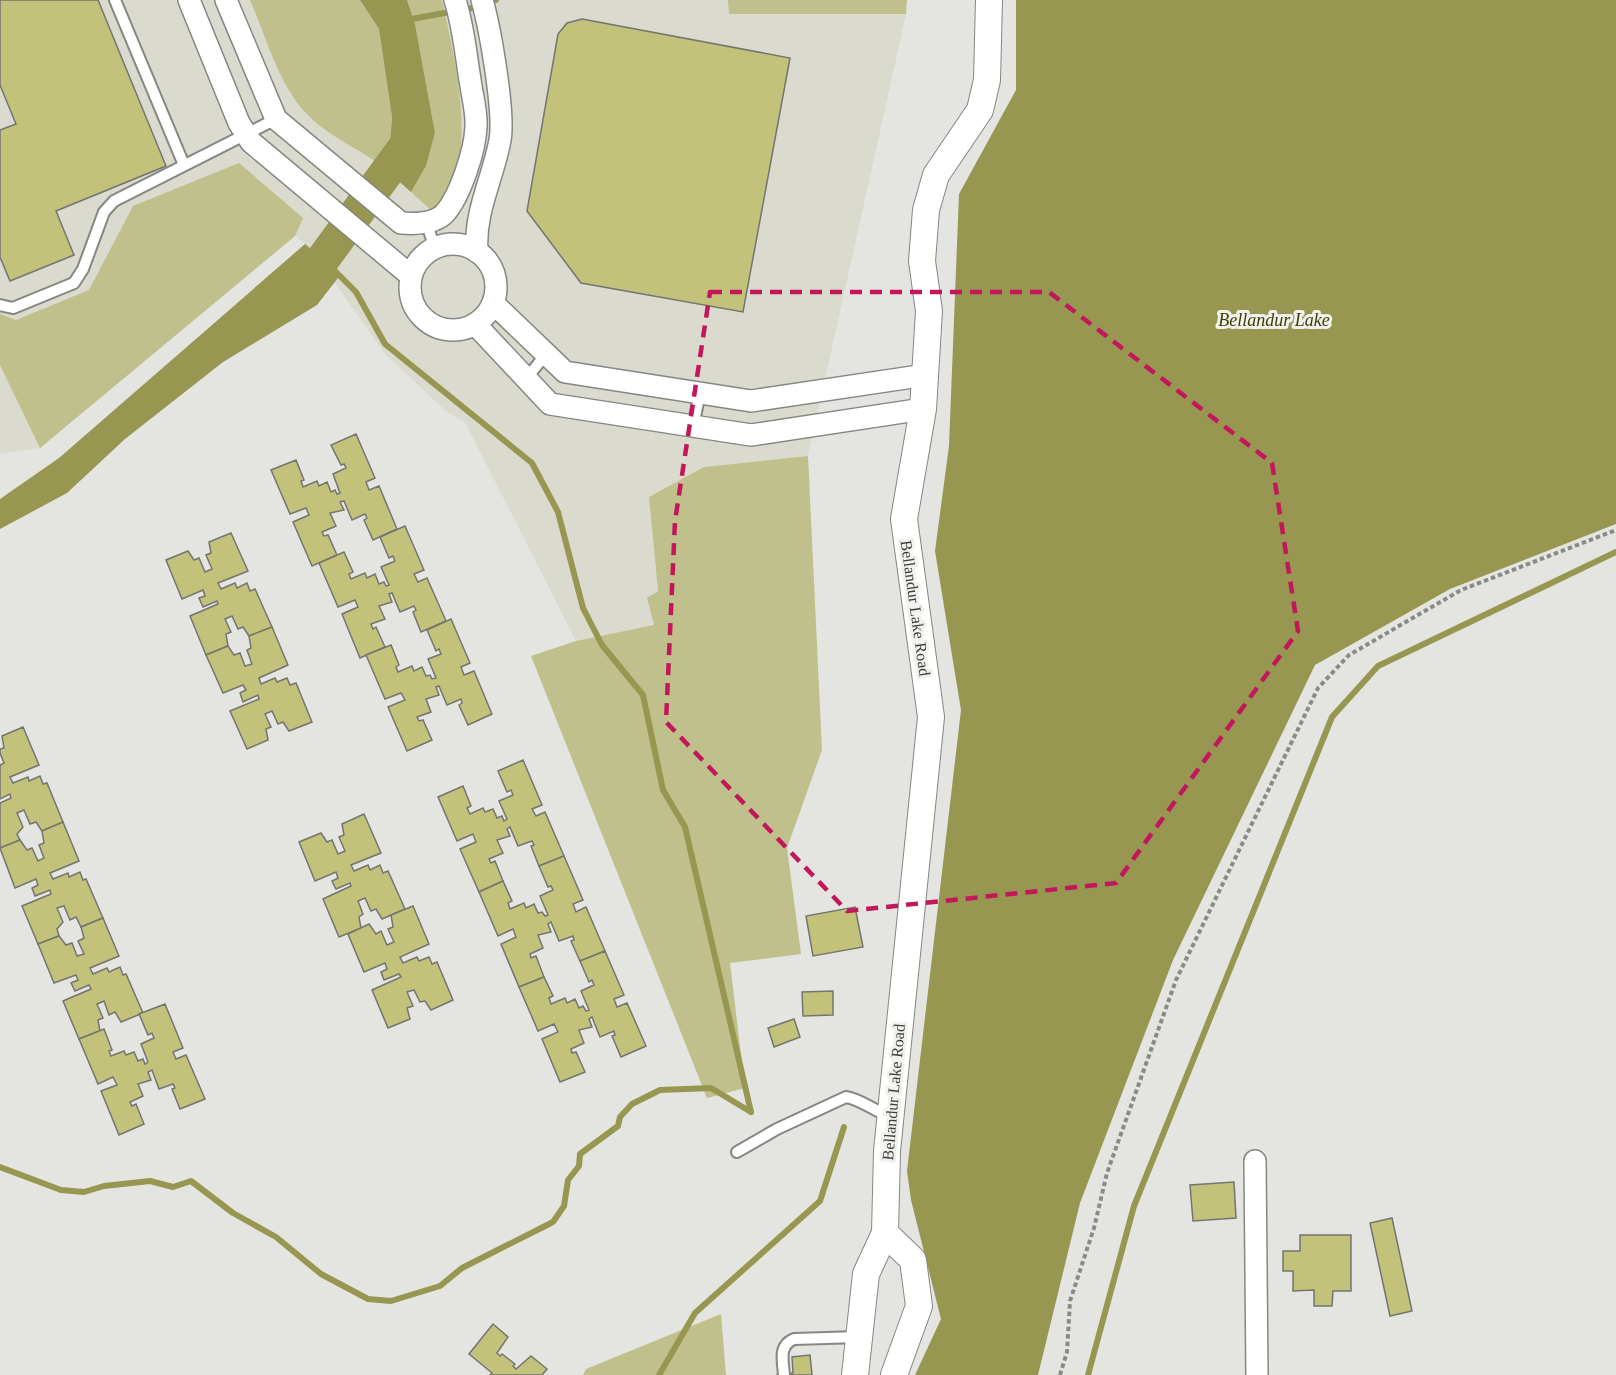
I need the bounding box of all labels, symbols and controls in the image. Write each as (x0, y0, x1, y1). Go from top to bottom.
water label: Bellandur Lake (1218, 310, 1330, 330)
street label: Bellandur Lake Road (898, 539, 933, 677)
street label: Bellandur Lake Road (879, 1023, 908, 1161)

